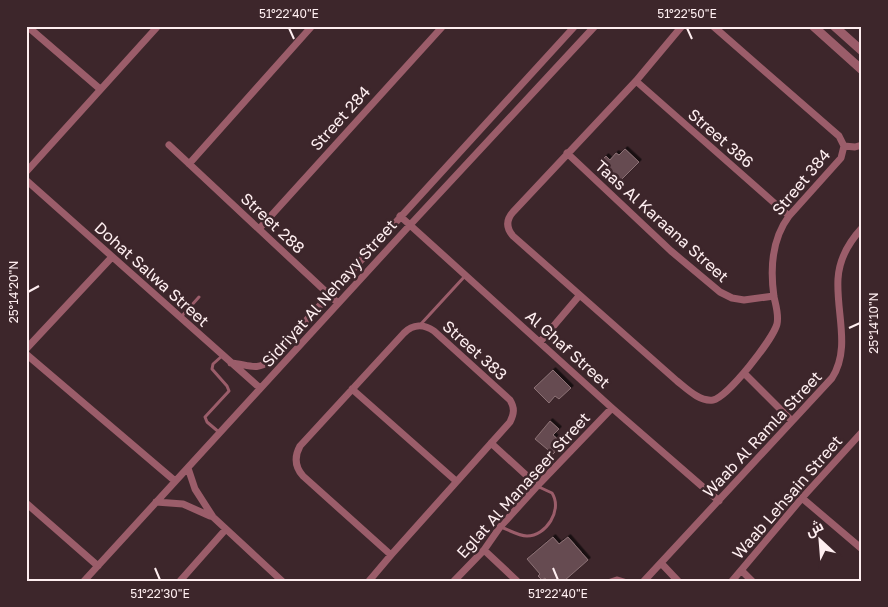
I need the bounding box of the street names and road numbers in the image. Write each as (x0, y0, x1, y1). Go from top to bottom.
street label: Street 284 (306, 82, 374, 154)
street label: Street 386 (684, 104, 758, 172)
street label: Street 384 (768, 145, 834, 219)
street label: Taas Al Karaana Street (591, 156, 733, 286)
street label: Street 288 (237, 188, 309, 258)
street label: Sidriyat Al Nehayy Street (257, 215, 401, 371)
street label: Dohat Salwa Street (91, 217, 213, 331)
street label: Al Ghaf Street (522, 306, 614, 392)
street label: Street 383 (439, 316, 511, 384)
street label: Waab Al Ramla Street (698, 367, 826, 501)
street label: Eglat Al Manaseer Street (452, 408, 594, 562)
street label: Waab Lehsain Street (728, 431, 846, 563)

